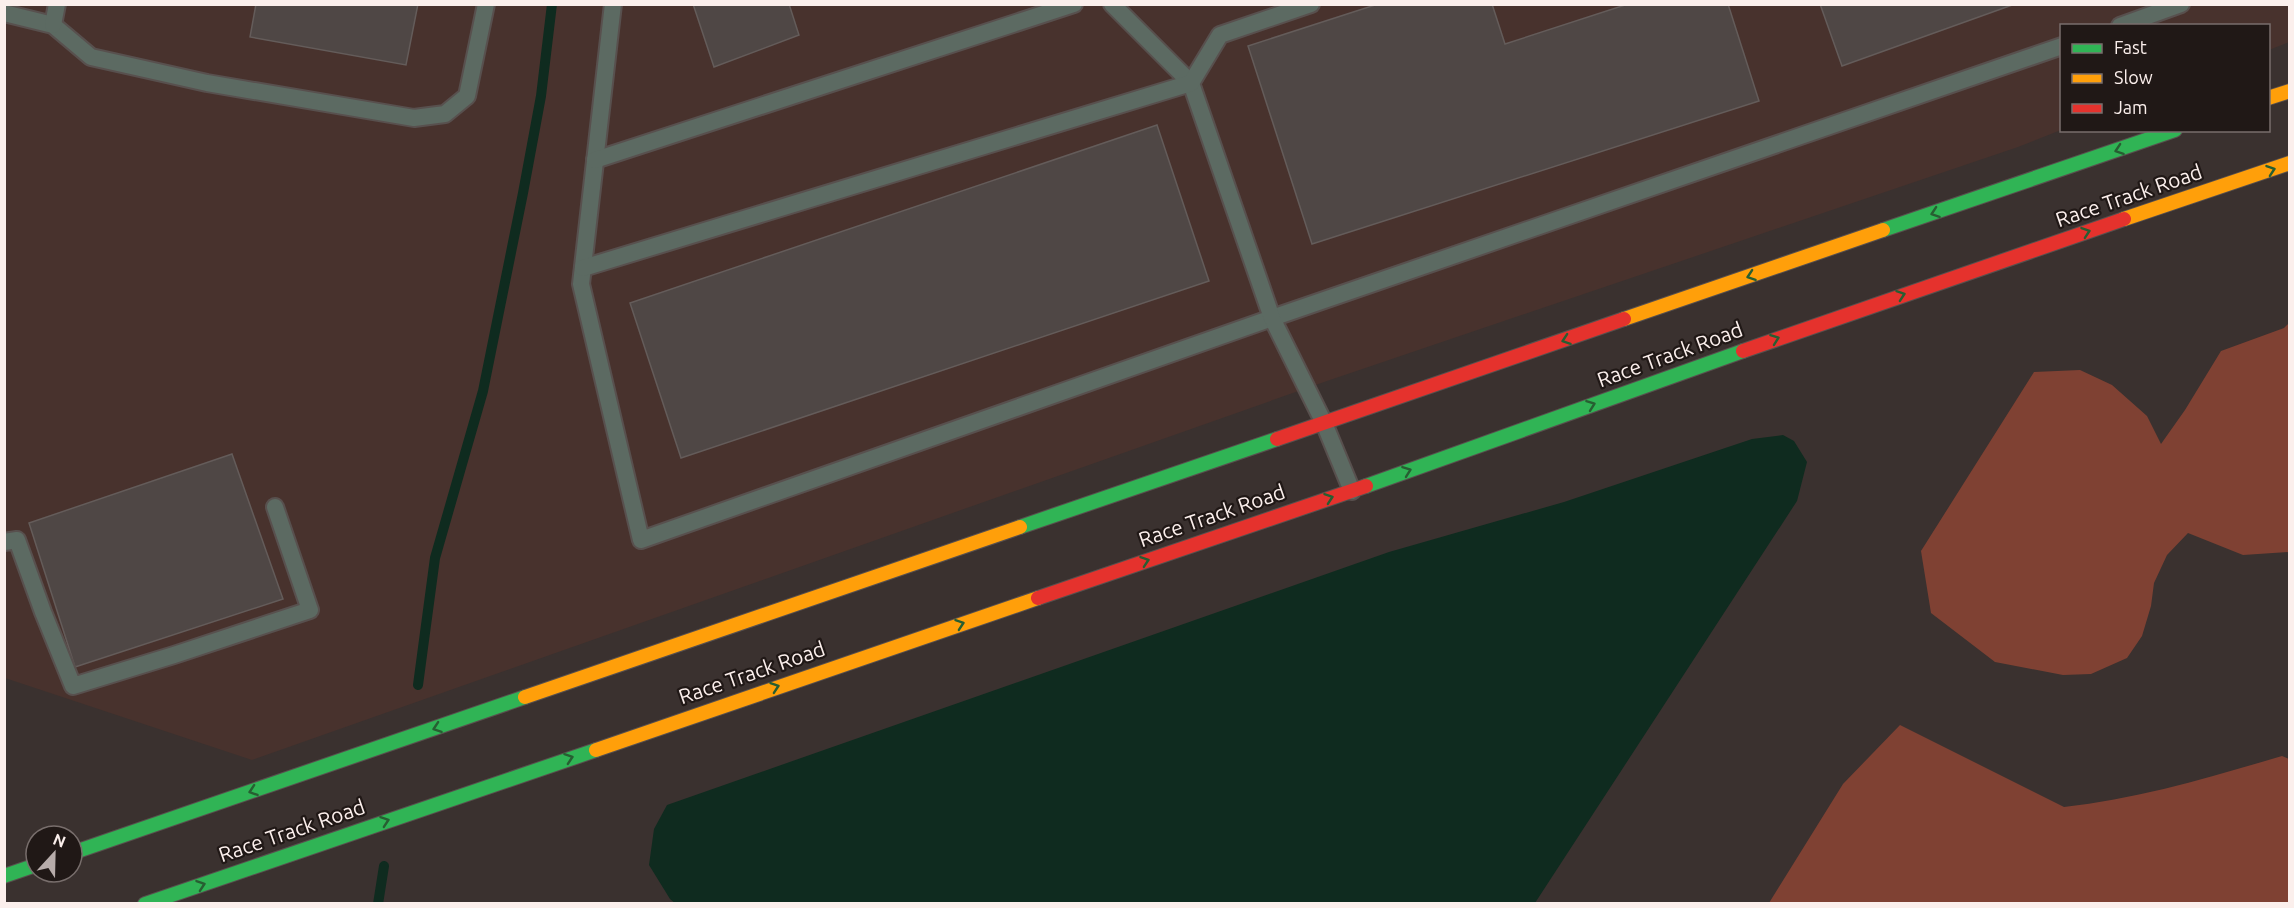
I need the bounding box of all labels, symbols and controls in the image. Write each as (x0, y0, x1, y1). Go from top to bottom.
legend (2060, 24, 2270, 132)
text: Fast (2114, 37, 2147, 57)
text: Slow (2114, 67, 2153, 87)
text: Jam (2114, 97, 2148, 117)
one-way arrow (2115, 142, 2125, 155)
street label: Race Track Road (2052, 159, 2205, 231)
one-way arrow (2265, 164, 2276, 177)
one-way arrow (1930, 206, 1941, 218)
one-way arrow (2080, 227, 2091, 240)
one-way arrow (1746, 269, 1757, 282)
one-way arrow (1895, 290, 1906, 302)
street label: Race Track Road (1594, 317, 1746, 392)
one-way arrow (1561, 332, 1572, 345)
one-way arrow (1769, 334, 1780, 347)
one-way arrow (1585, 400, 1596, 413)
one-way arrow (1402, 465, 1412, 478)
street label: Race Track Road (1135, 479, 1288, 551)
one-way arrow (1323, 493, 1334, 506)
one-way arrow (1139, 556, 1150, 569)
one-way arrow (954, 619, 965, 632)
street label: Race Track Road (675, 636, 828, 708)
one-way arrow (770, 682, 780, 695)
one-way arrow (432, 720, 443, 733)
one-way arrow (563, 752, 574, 765)
one-way arrow (248, 784, 259, 796)
street label: Race Track Road (215, 794, 368, 866)
one-way arrow (379, 816, 390, 829)
north arrow (24, 824, 84, 884)
text: N (51, 830, 69, 851)
one-way arrow (195, 879, 205, 892)

